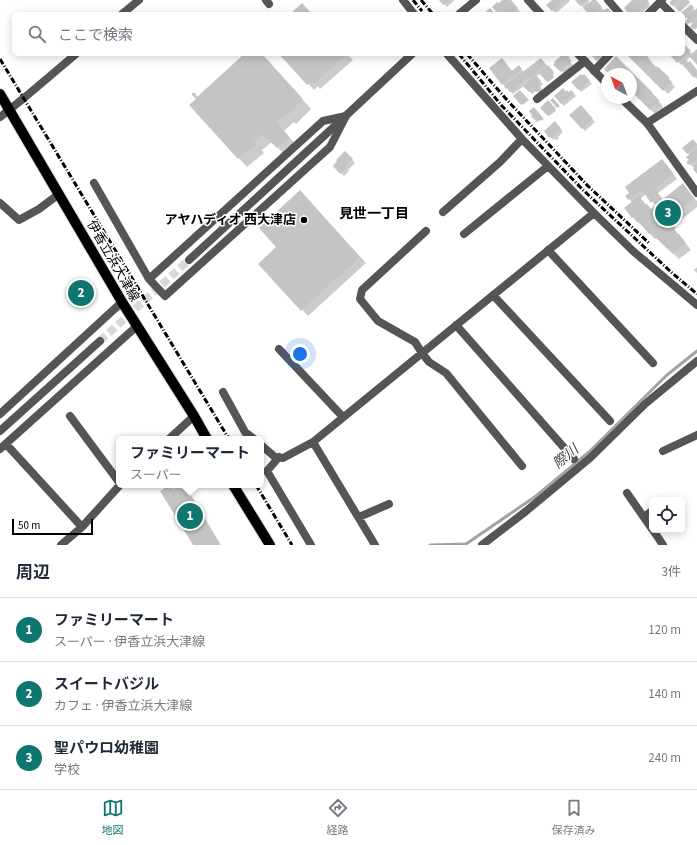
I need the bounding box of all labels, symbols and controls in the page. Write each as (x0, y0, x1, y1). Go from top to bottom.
search box (12, 12, 685, 56)
icon: search (26, 23, 48, 45)
text: ここで検索 (58, 25, 133, 46)
north arrow (601, 68, 637, 104)
pin: 3 (655, 198, 681, 228)
district label: 見世一丁目 (339, 204, 409, 224)
place label: アヤハディオ 西大津店 (165, 211, 296, 229)
marker: アヤハディオ 西大津店 (299, 215, 309, 225)
street label: 伊香立浜大津線 (82, 217, 144, 305)
pin: 2 (68, 278, 94, 308)
your location (290, 344, 310, 364)
popup (116, 436, 264, 488)
water label: 際川 (549, 439, 585, 474)
text: ファミリーマート (130, 443, 250, 464)
text: スーパー (130, 466, 182, 484)
map controls (649, 497, 685, 533)
button: locate (649, 497, 685, 533)
pin: 1 (177, 501, 203, 531)
scale bar (12, 517, 93, 536)
text: 50 m (18, 518, 40, 533)
text: 周辺 (16, 561, 50, 585)
text: 3件 (662, 563, 681, 581)
text: ファミリーマート (54, 610, 174, 631)
text: 1 (26, 621, 32, 639)
text: 120 m (648, 621, 681, 639)
text: スーパー · 伊香立浜大津線 (54, 633, 205, 651)
text: スイートバジル (54, 674, 159, 695)
text: 2 (26, 685, 32, 703)
text: 140 m (648, 685, 681, 703)
text: カフェ · 伊香立浜大津線 (54, 697, 192, 715)
text: 聖パウロ幼稚園 (54, 738, 159, 759)
text: 3 (26, 749, 32, 767)
text: 240 m (648, 749, 681, 767)
text: 学校 (54, 761, 80, 779)
tab: 地図 (102, 797, 124, 838)
tab: 経路 (327, 797, 349, 838)
tab: 保存済み (552, 797, 596, 838)

